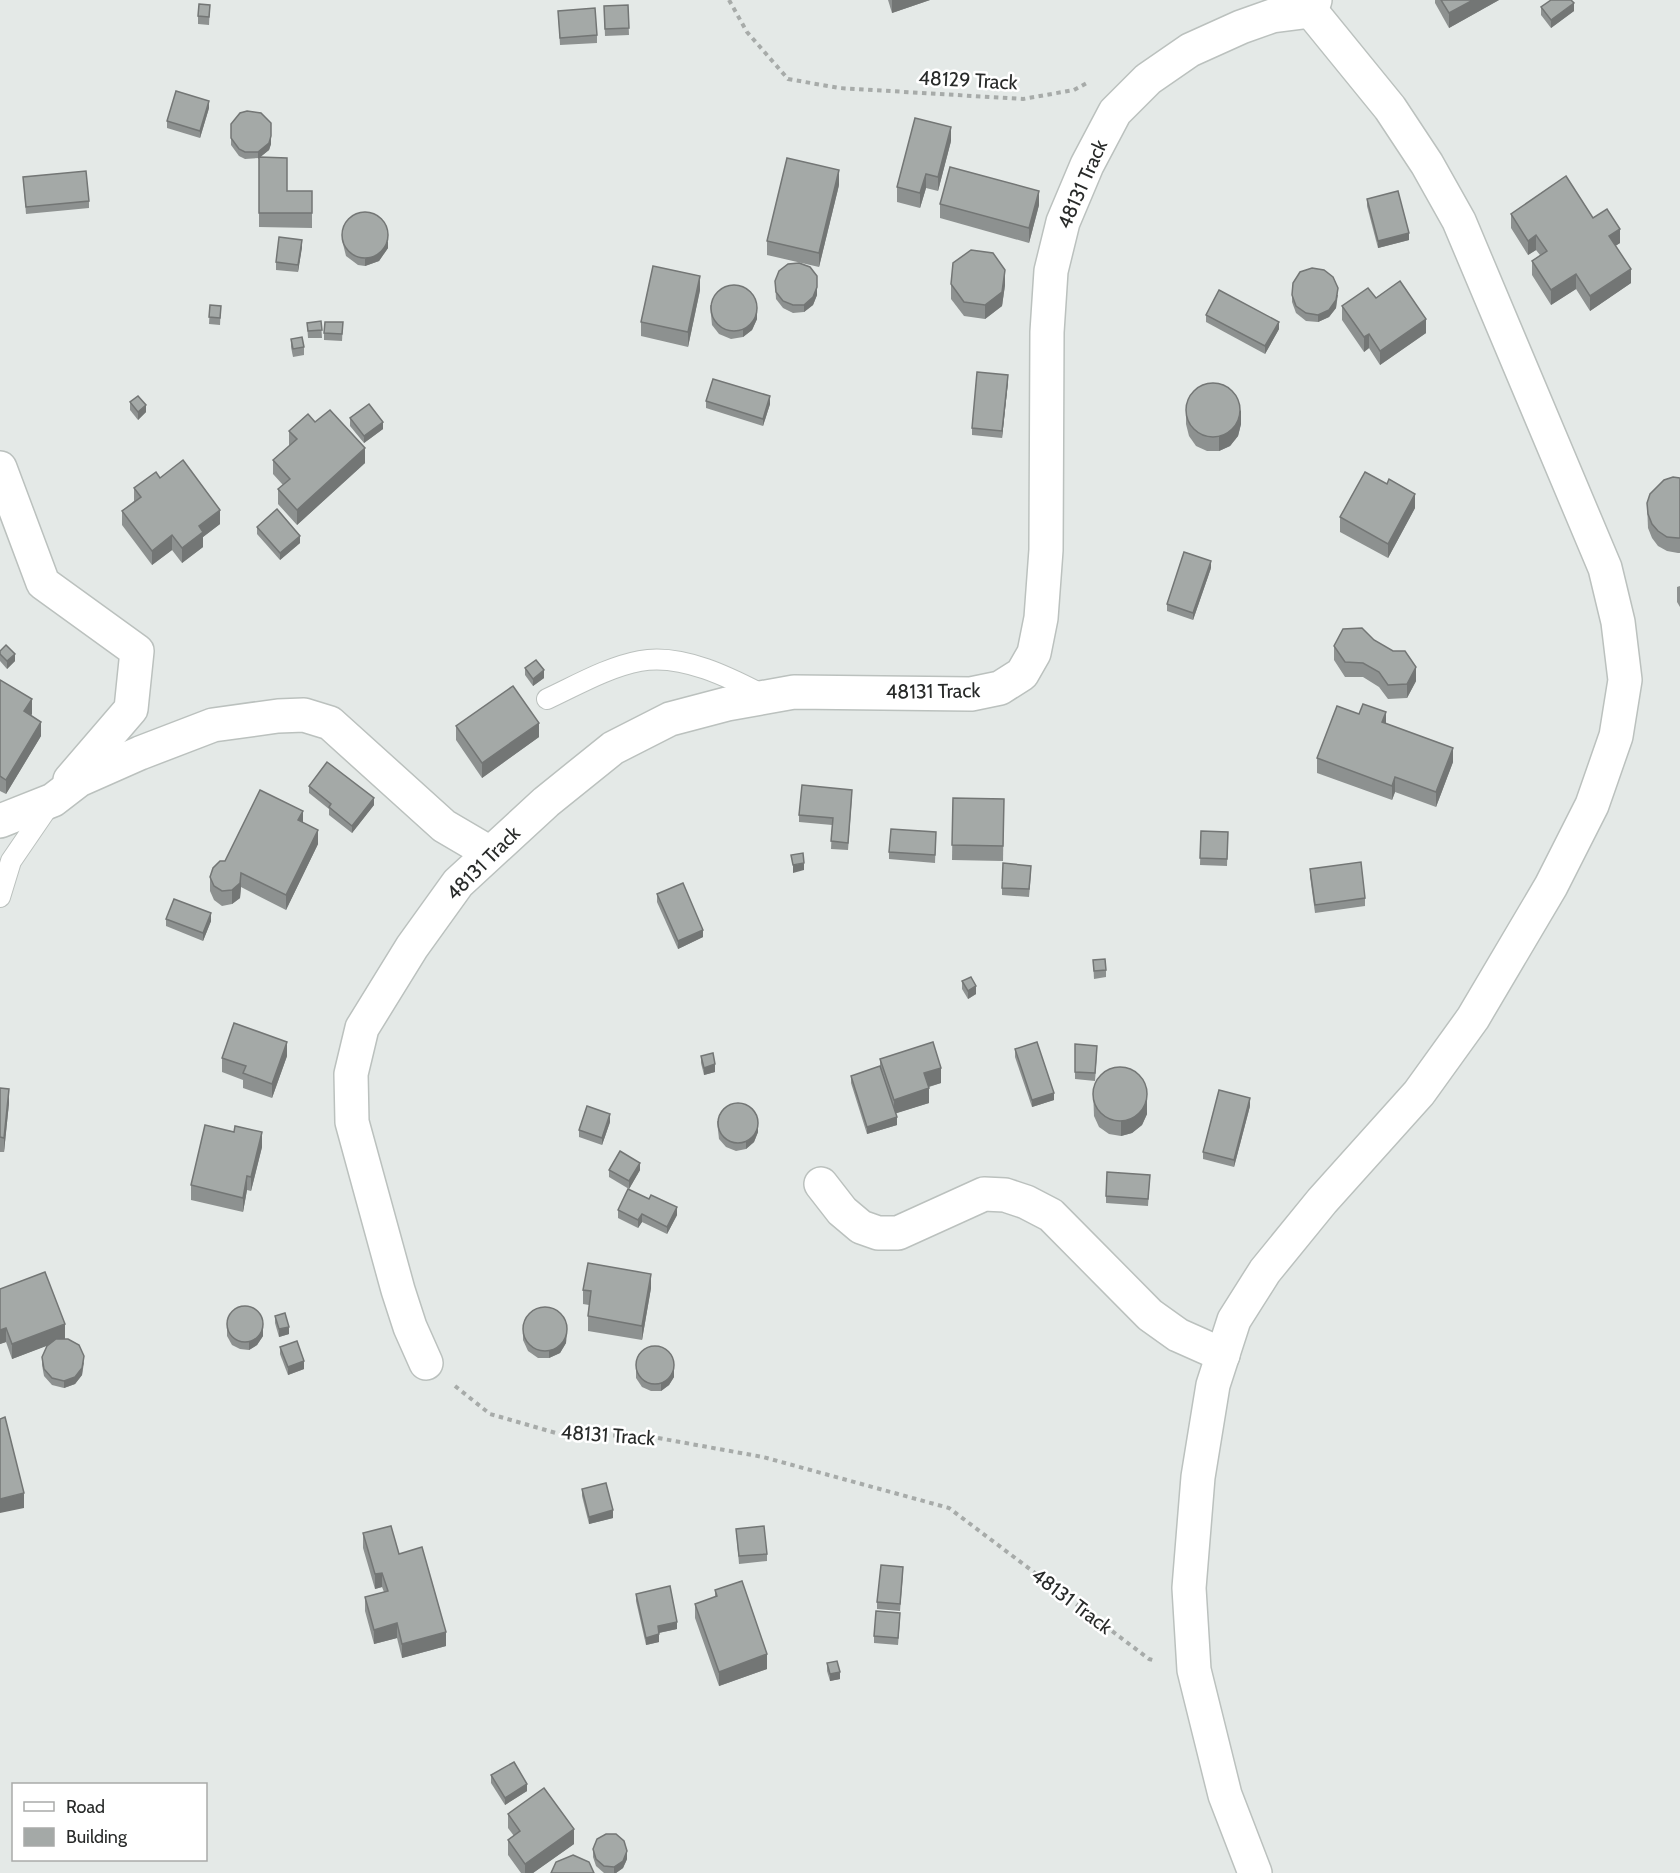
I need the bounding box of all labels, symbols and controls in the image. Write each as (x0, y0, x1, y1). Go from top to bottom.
street label: 48129 Track (918, 65, 1018, 95)
street label: 48131 Track (1052, 136, 1112, 232)
street label: 48131 Track (885, 678, 981, 704)
street label: 48131 Track (441, 821, 525, 905)
street label: 48131 Track (560, 1420, 656, 1450)
street label: 48131 Track (1027, 1563, 1117, 1639)
legend (12, 1783, 207, 1861)
text: Road (66, 1796, 105, 1818)
text: Building (66, 1826, 128, 1848)

